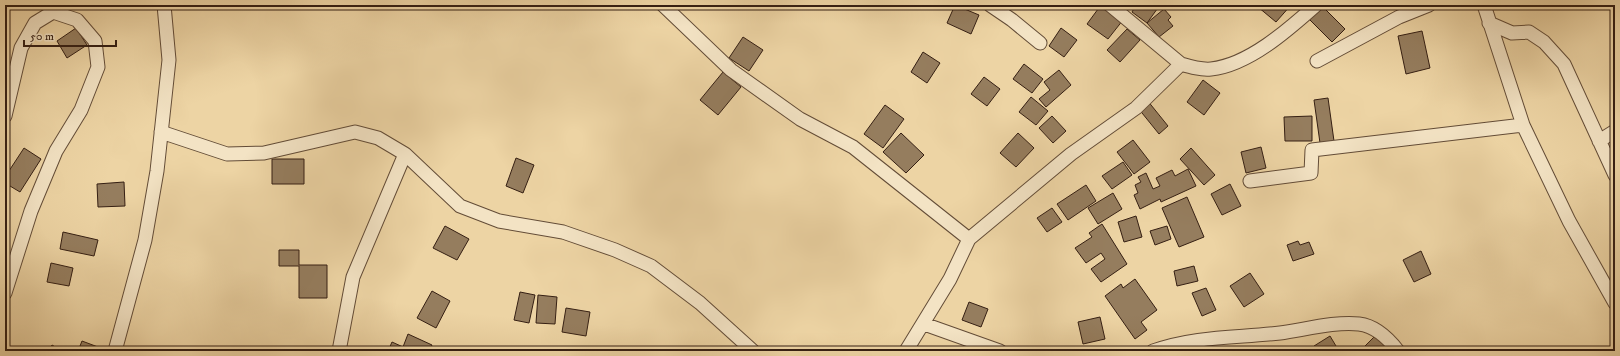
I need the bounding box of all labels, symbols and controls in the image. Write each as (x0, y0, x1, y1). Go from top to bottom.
scale bar (24, 22, 116, 48)
text: 50 m (30, 29, 54, 44)

